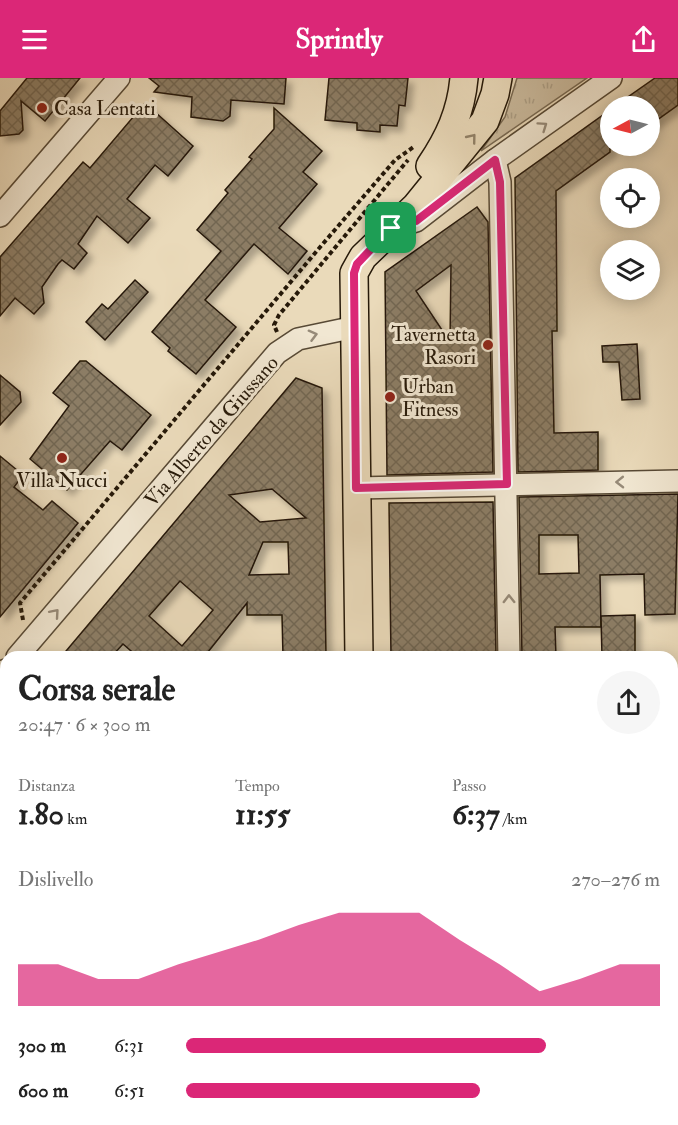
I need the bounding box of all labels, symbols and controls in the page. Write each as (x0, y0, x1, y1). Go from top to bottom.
icon: menu (18, 23, 51, 56)
text: Sprintly (295, 23, 383, 56)
icon: share (627, 23, 660, 56)
place label: Casa Lentati (54, 96, 156, 121)
north arrow (600, 96, 660, 156)
map controls (600, 96, 660, 300)
marker: Casa Lentati (35, 101, 49, 115)
one-way arrow (536, 123, 547, 134)
one-way arrow (464, 133, 475, 144)
button: locate (600, 168, 660, 228)
pin (365, 202, 416, 253)
icon: arrive (374, 211, 407, 244)
button: layers (600, 240, 660, 300)
place label: Tavernetta Rasori (391, 322, 477, 370)
one-way arrow (308, 329, 318, 342)
marker: Tavernetta Rasori (481, 338, 495, 352)
street label: Via Alberto da Giussano (139, 351, 284, 512)
place label: Urban Fitness (402, 374, 459, 422)
marker: Urban Fitness (383, 390, 397, 404)
marker: Villa Nucci (55, 451, 69, 465)
place label: Villa Nucci (16, 468, 108, 493)
one-way arrow (615, 476, 624, 488)
one-way arrow (503, 594, 515, 603)
one-way arrow (48, 609, 59, 620)
text: Corsa serale (18, 669, 175, 710)
button: share (597, 671, 660, 734)
text: 20:47 · 6 × 300 m (18, 712, 150, 737)
text: Distanza (18, 776, 75, 796)
text: Tempo (235, 776, 280, 796)
text: Passo (452, 776, 486, 796)
text: 1.80 (18, 796, 64, 833)
text: 11:55 (235, 796, 290, 833)
text: 6:37 (452, 796, 500, 833)
text: km (64, 809, 87, 829)
text: /km (500, 809, 527, 829)
text: Dislivello (18, 867, 93, 892)
text: 270–276 m (571, 867, 660, 892)
text: 300 m (18, 1033, 66, 1058)
text: 6:31 (114, 1033, 144, 1058)
text: 600 m (18, 1078, 68, 1103)
text: 6:51 (114, 1078, 145, 1103)

